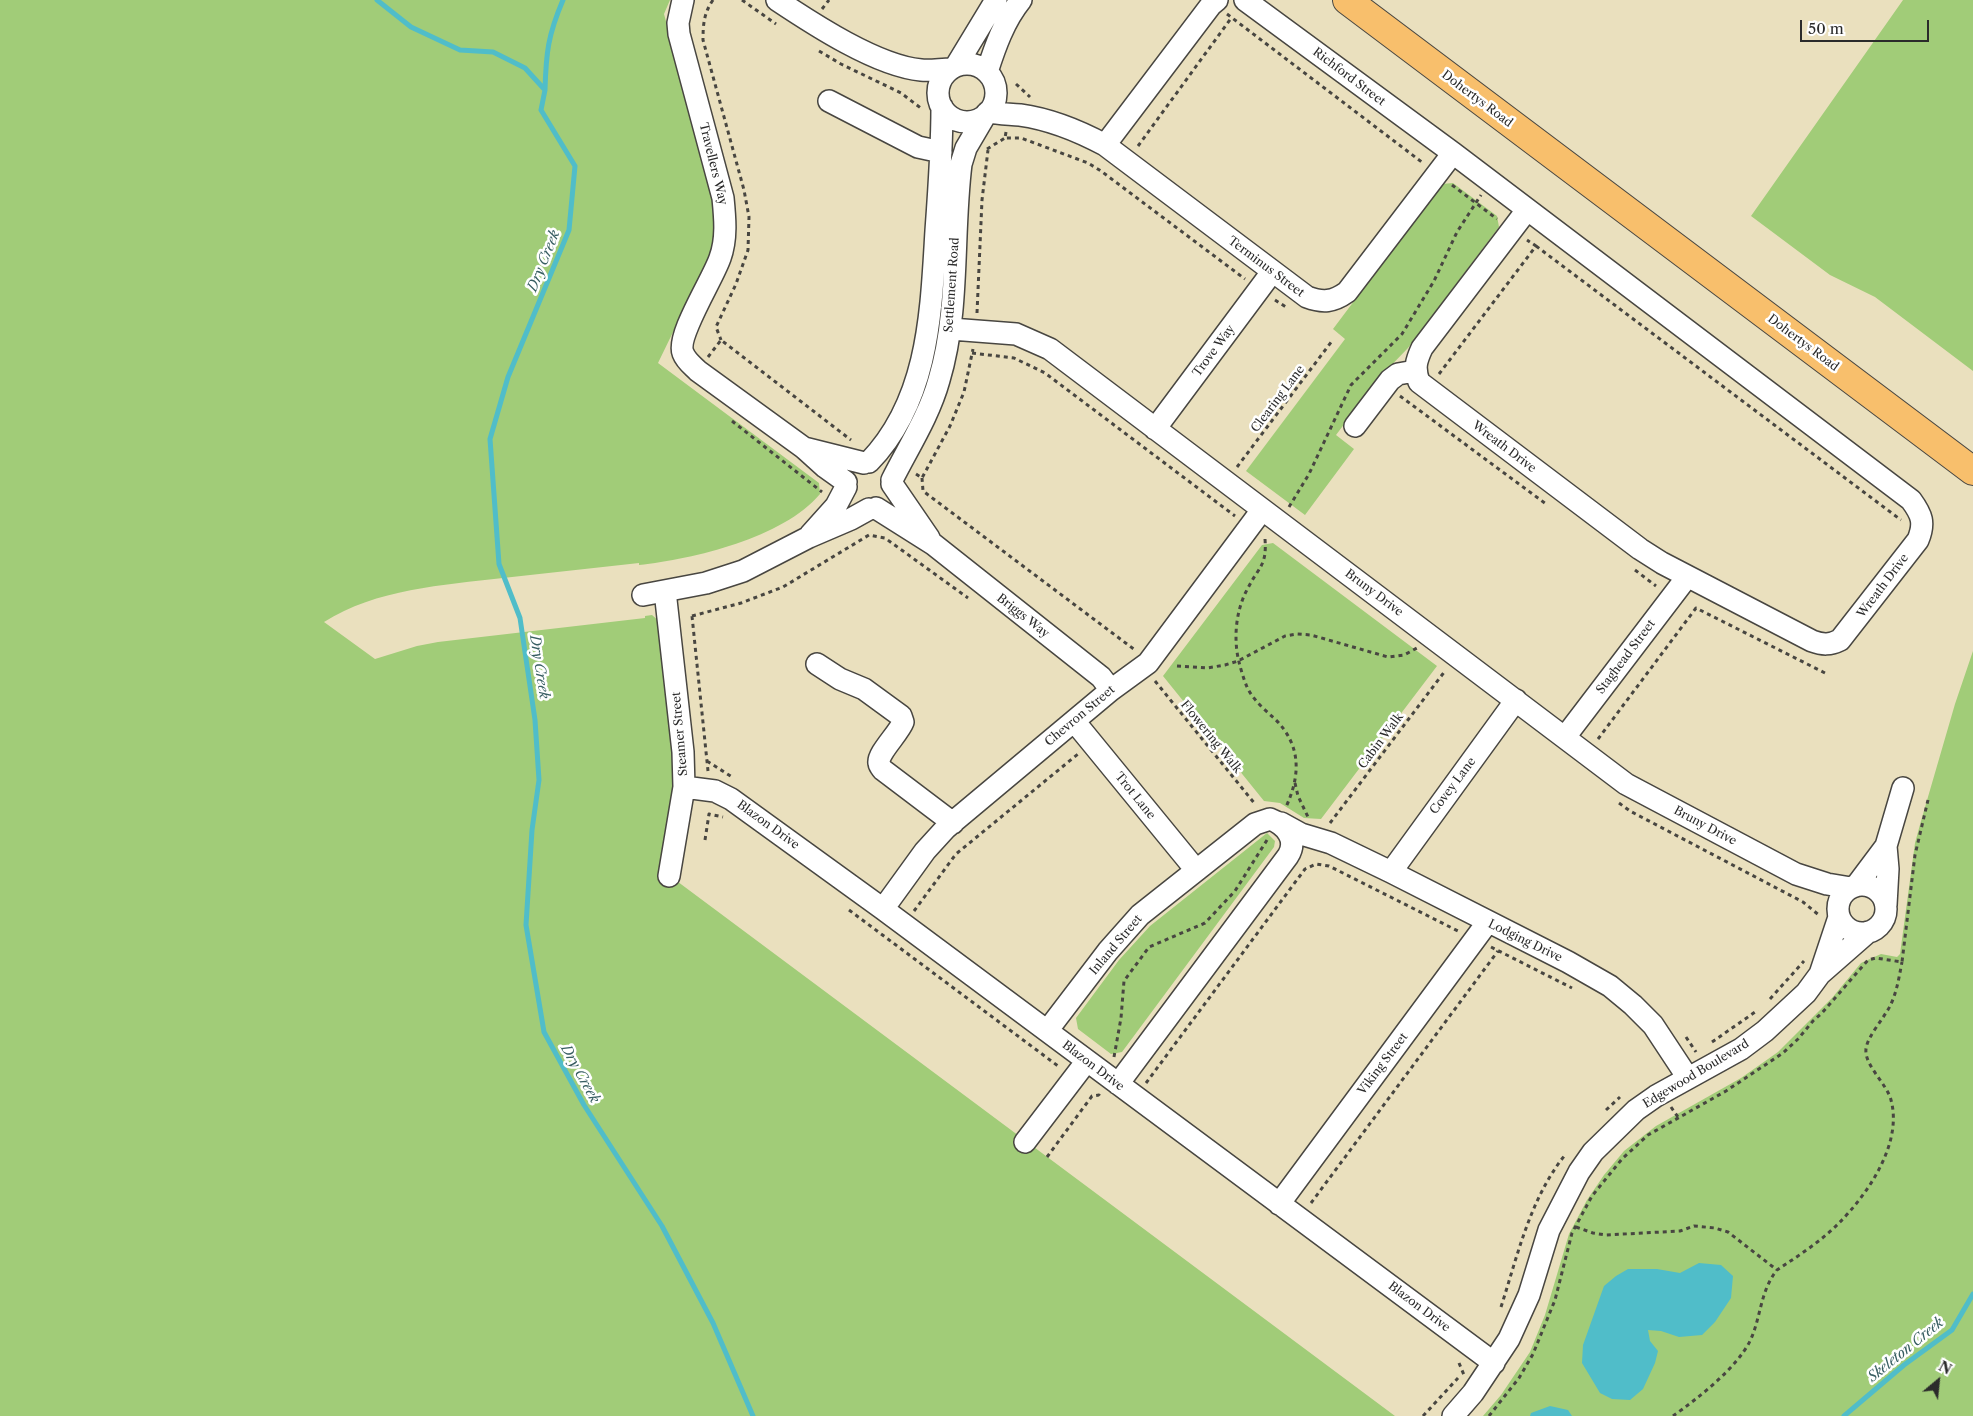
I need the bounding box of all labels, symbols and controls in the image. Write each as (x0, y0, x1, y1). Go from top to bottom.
scale bar (1803, 10, 1932, 42)
text: 50 m (1808, 19, 1844, 38)
street label: Richford Street (1310, 45, 1388, 109)
street label: Dohertys Road (1439, 68, 1515, 130)
street label: Travellers Way (696, 121, 730, 207)
water label: Dry Creek (524, 228, 564, 294)
street label: Terminus Street (1225, 234, 1307, 300)
street label: Settlement Road (941, 237, 963, 333)
street label: Dohertys Road (1765, 312, 1841, 374)
street label: Trove Way (1190, 322, 1238, 380)
street label: Clearing Lane (1248, 363, 1308, 435)
street label: Wreath Drive (1469, 418, 1539, 476)
street label: Wreath Drive (1854, 551, 1912, 621)
street label: Bruny Drive (1342, 566, 1406, 620)
street label: Briggs Way (994, 591, 1052, 641)
street label: Staghead Street (1593, 617, 1659, 697)
water label: Dry Creek (526, 634, 552, 700)
street label: Chevron Street (1042, 683, 1118, 749)
street label: Steamer Street (669, 691, 691, 777)
street label: Flowering Walk (1177, 698, 1245, 776)
street label: Cabin Walk (1355, 710, 1407, 772)
street label: Covey Lane (1427, 755, 1479, 817)
street label: Trot Lane (1112, 770, 1158, 822)
street label: Blazon Drive (734, 798, 802, 852)
street label: Bruny Drive (1671, 803, 1739, 849)
street label: Inland Street (1087, 912, 1145, 978)
street label: Lodging Drive (1486, 917, 1564, 965)
street label: Viking Street (1355, 1030, 1411, 1098)
street label: Edgewood Boulevard (1640, 1037, 1752, 1111)
street label: Blazon Drive (1059, 1038, 1127, 1094)
water label: Dry Creek (557, 1042, 603, 1106)
street label: Blazon Drive (1385, 1279, 1453, 1335)
water label: Skeleton Creek (1865, 1314, 1947, 1386)
north arrow (1913, 1356, 1963, 1406)
text: N (1935, 1357, 1955, 1379)

